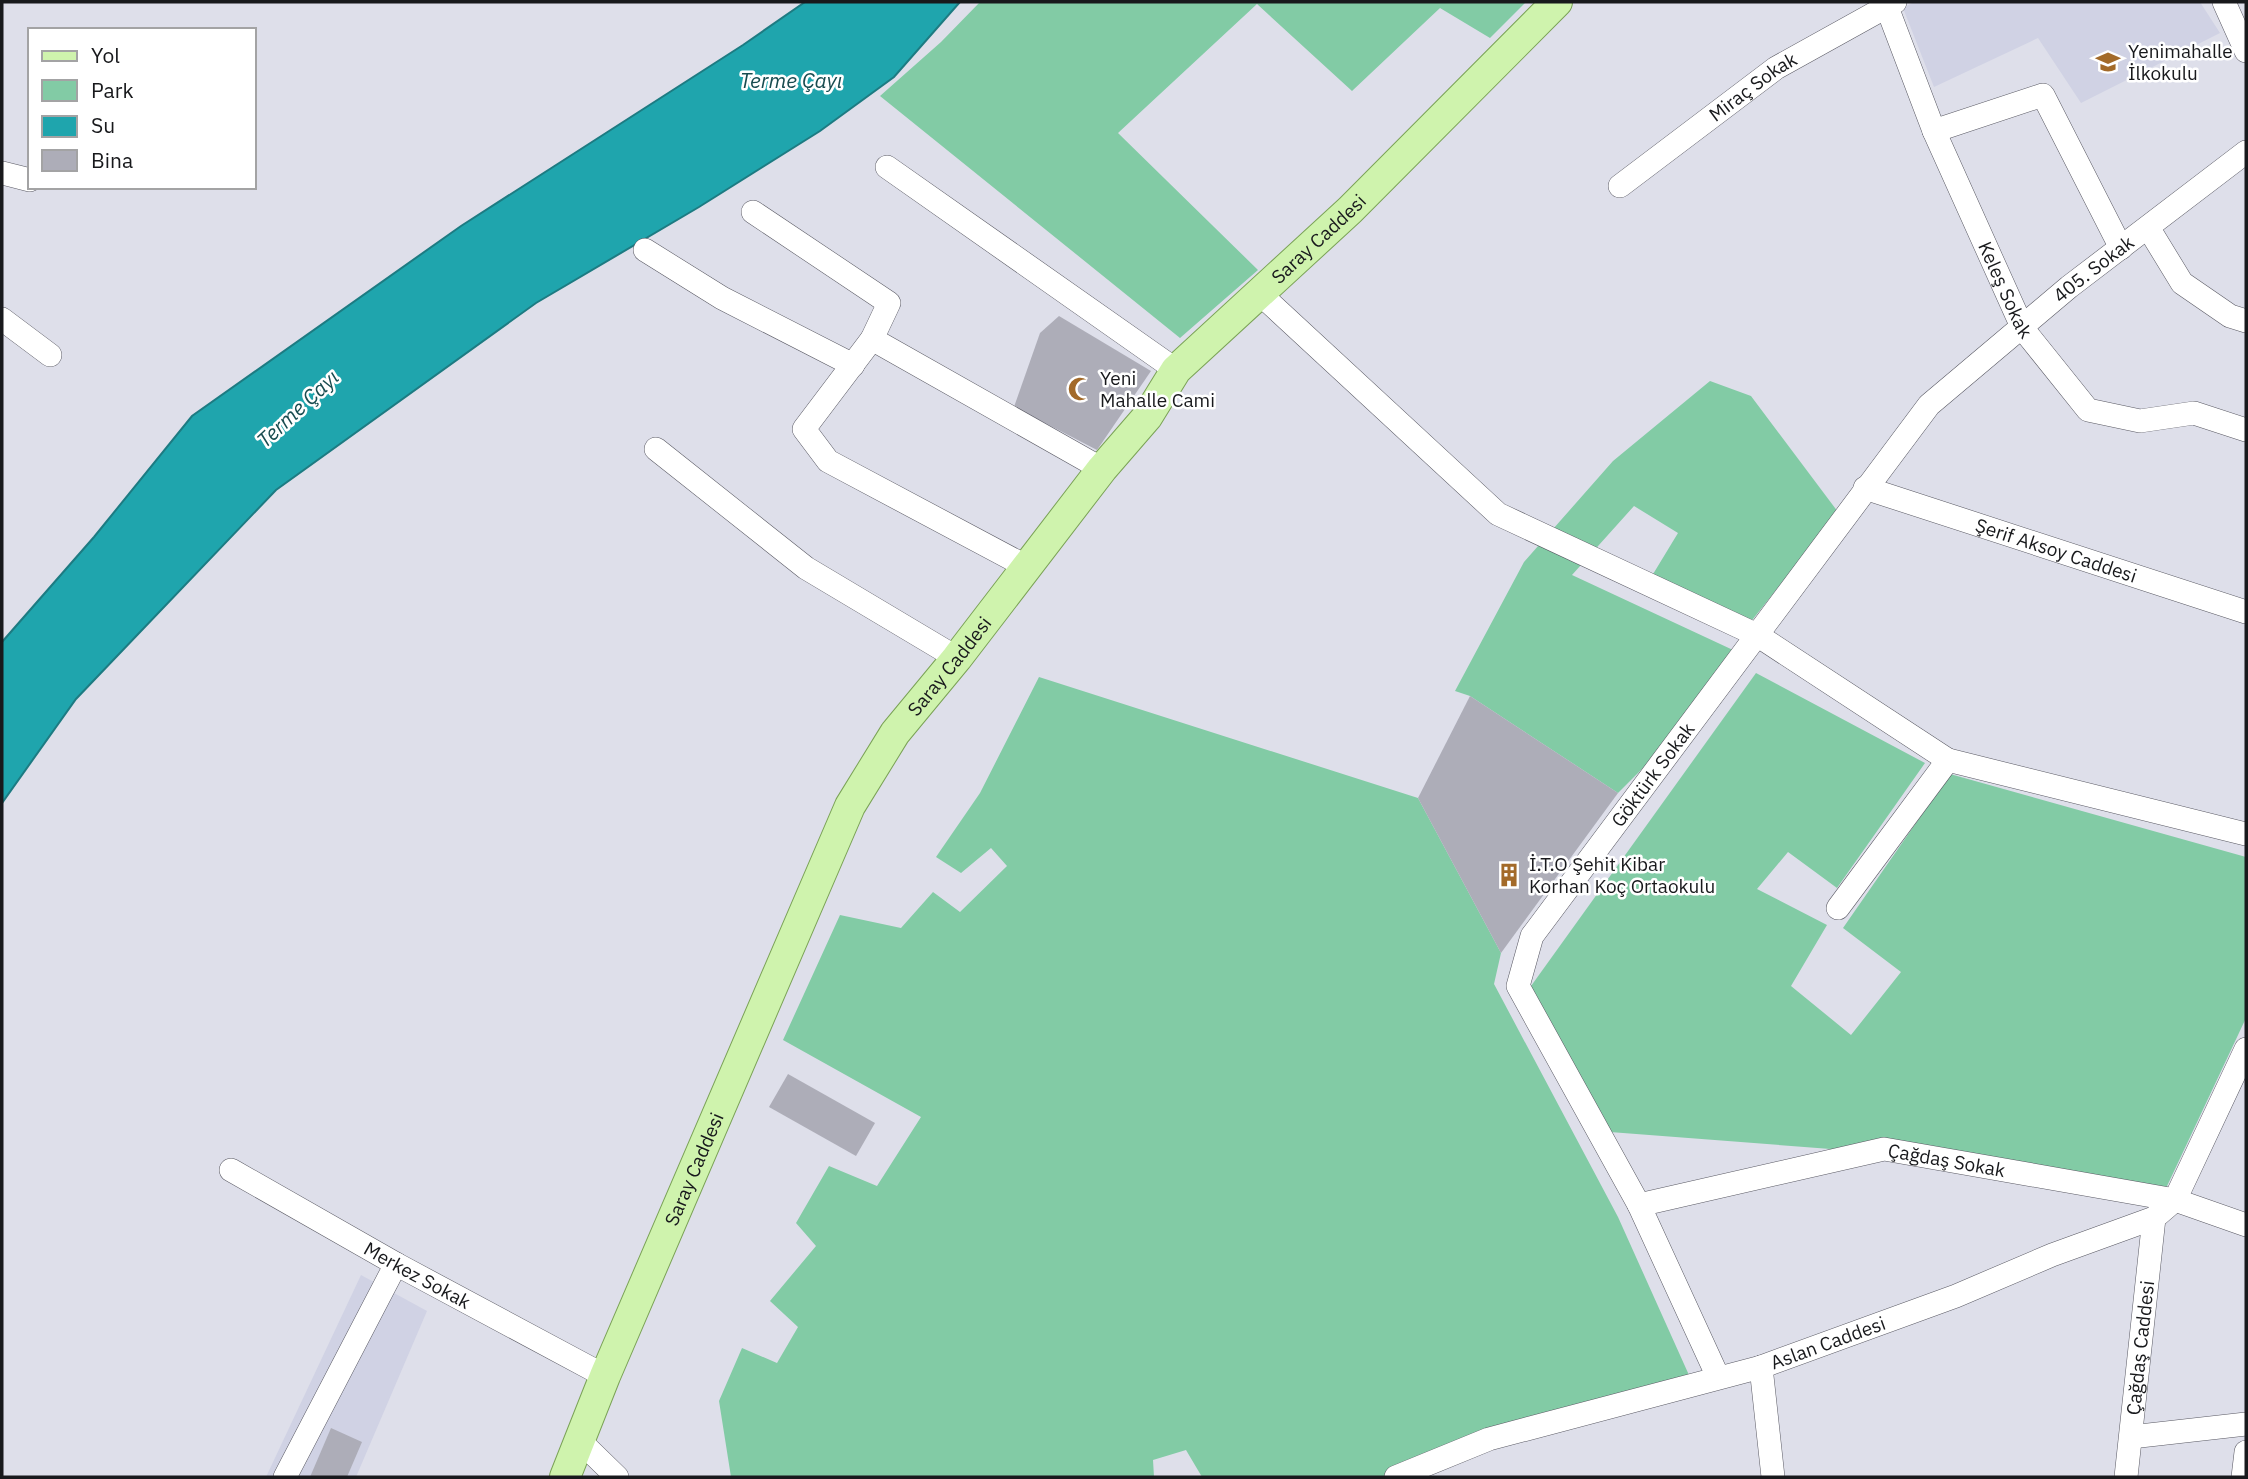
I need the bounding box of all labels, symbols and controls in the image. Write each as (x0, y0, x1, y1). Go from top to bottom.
legend (28, 28, 256, 189)
place label: Yenimahalle İlkokulu (2128, 39, 2233, 85)
text: Yol (91, 41, 120, 69)
street label: Miraç Sokak (1704, 47, 1801, 127)
school or university icon: Yenimahalle İlkokulu (2094, 48, 2122, 76)
water label: Terme Çayı (740, 66, 842, 94)
text: Park (91, 76, 134, 104)
text: Su (91, 111, 115, 139)
text: Bina (91, 146, 133, 174)
street label: Saray Caddesi (1266, 189, 1371, 289)
street label: 405. Sokak (2048, 230, 2139, 307)
street label: Keleş Sokak (1973, 238, 2038, 343)
water label: Terme Çayı (250, 363, 344, 453)
place label: Yeni Mahalle Cami (1100, 366, 1215, 412)
mosque icon: Yeni Mahalle Cami (1066, 375, 1094, 403)
street label: Şerif Aksoy Caddesi (1972, 513, 2140, 588)
street label: Saray Caddesi (902, 612, 996, 721)
street label: Göktürk Sokak (1606, 718, 1700, 832)
place label: İ.T.O Şehit Kibar Korhan Koç Ortaokulu (1529, 852, 1715, 898)
building icon: İ.T.O Şehit Kibar Korhan Koç Ortaokulu (1495, 861, 1523, 889)
street label: Saray Caddesi (659, 1109, 729, 1229)
street label: Çağdaş Sokak (1886, 1138, 2007, 1182)
street label: Merkez Sokak (360, 1236, 475, 1314)
street label: Çağdaş Caddesi (2121, 1279, 2159, 1416)
street label: Aslan Caddesi (1767, 1311, 1889, 1375)

